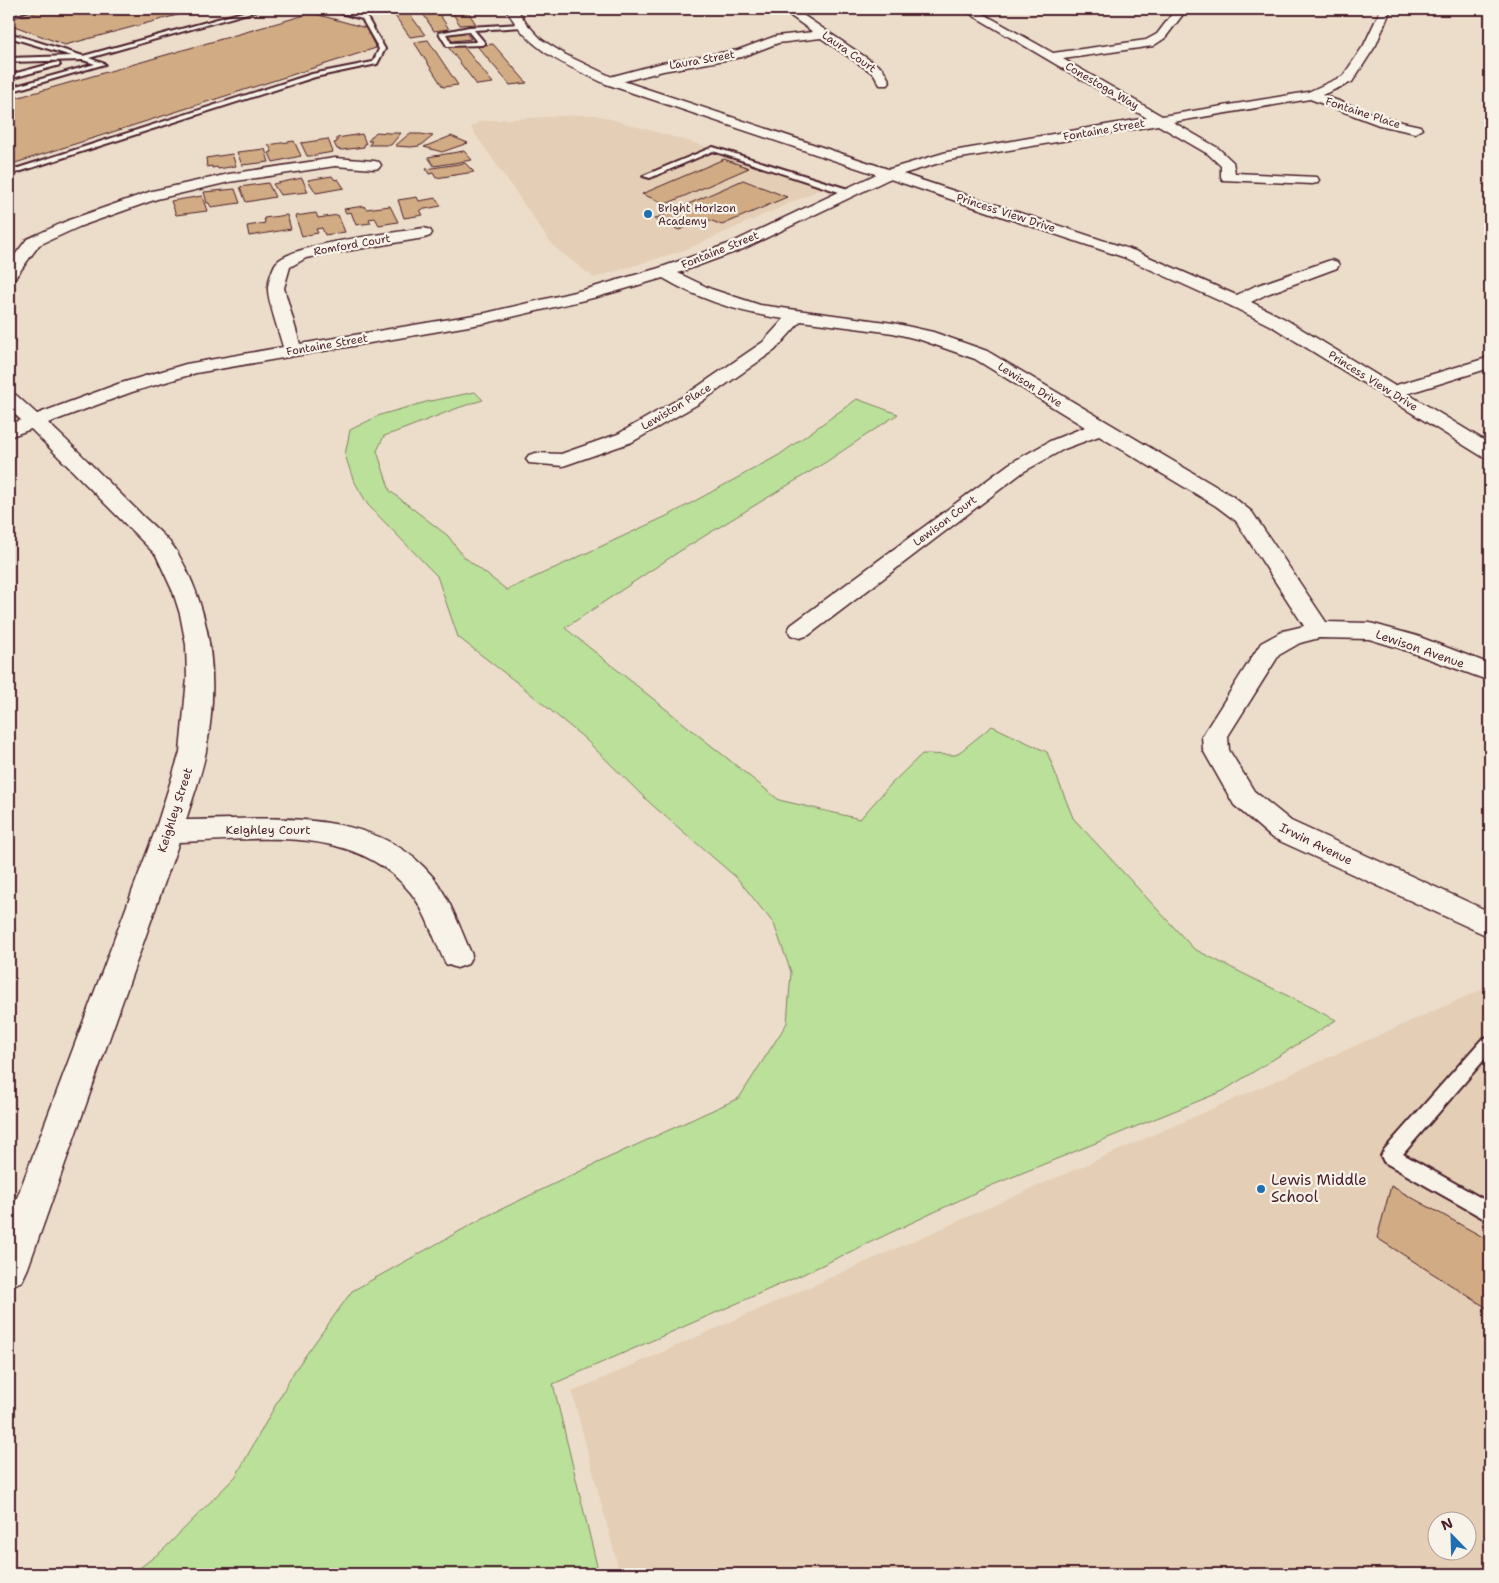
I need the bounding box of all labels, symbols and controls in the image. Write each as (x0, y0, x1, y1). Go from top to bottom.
street label: Laura Court (819, 28, 879, 76)
street label: Laura Street (668, 47, 736, 73)
street label: Conestoga Way (1062, 59, 1142, 113)
street label: Fontaine Place (1324, 94, 1402, 132)
street label: Fontaine Street (1062, 115, 1146, 145)
street label: Princess View Drive (955, 190, 1057, 236)
place label: Bright Horizon Academy (658, 201, 736, 229)
marker: Bright Horizon Academy (642, 208, 654, 220)
street label: Fontaine Street (679, 228, 761, 272)
street label: Romford Court (312, 231, 392, 259)
street label: Fontaine Street (285, 330, 369, 360)
street label: Princess View Drive (1325, 347, 1421, 415)
street label: Lewison Drive (995, 359, 1065, 411)
street label: Lewiston Place (638, 380, 714, 434)
street label: Lewison Court (910, 492, 980, 550)
street label: Lewison Avenue (1373, 626, 1467, 672)
street label: Keighley Street (154, 766, 196, 854)
street label: Irwin Avenue (1277, 819, 1355, 869)
street label: Keighley Court (226, 822, 310, 838)
place label: Lewis Middle School (1271, 1170, 1367, 1207)
marker: Lewis Middle School (1255, 1183, 1267, 1195)
north arrow (1426, 1510, 1476, 1560)
text: N (1438, 1514, 1456, 1534)

